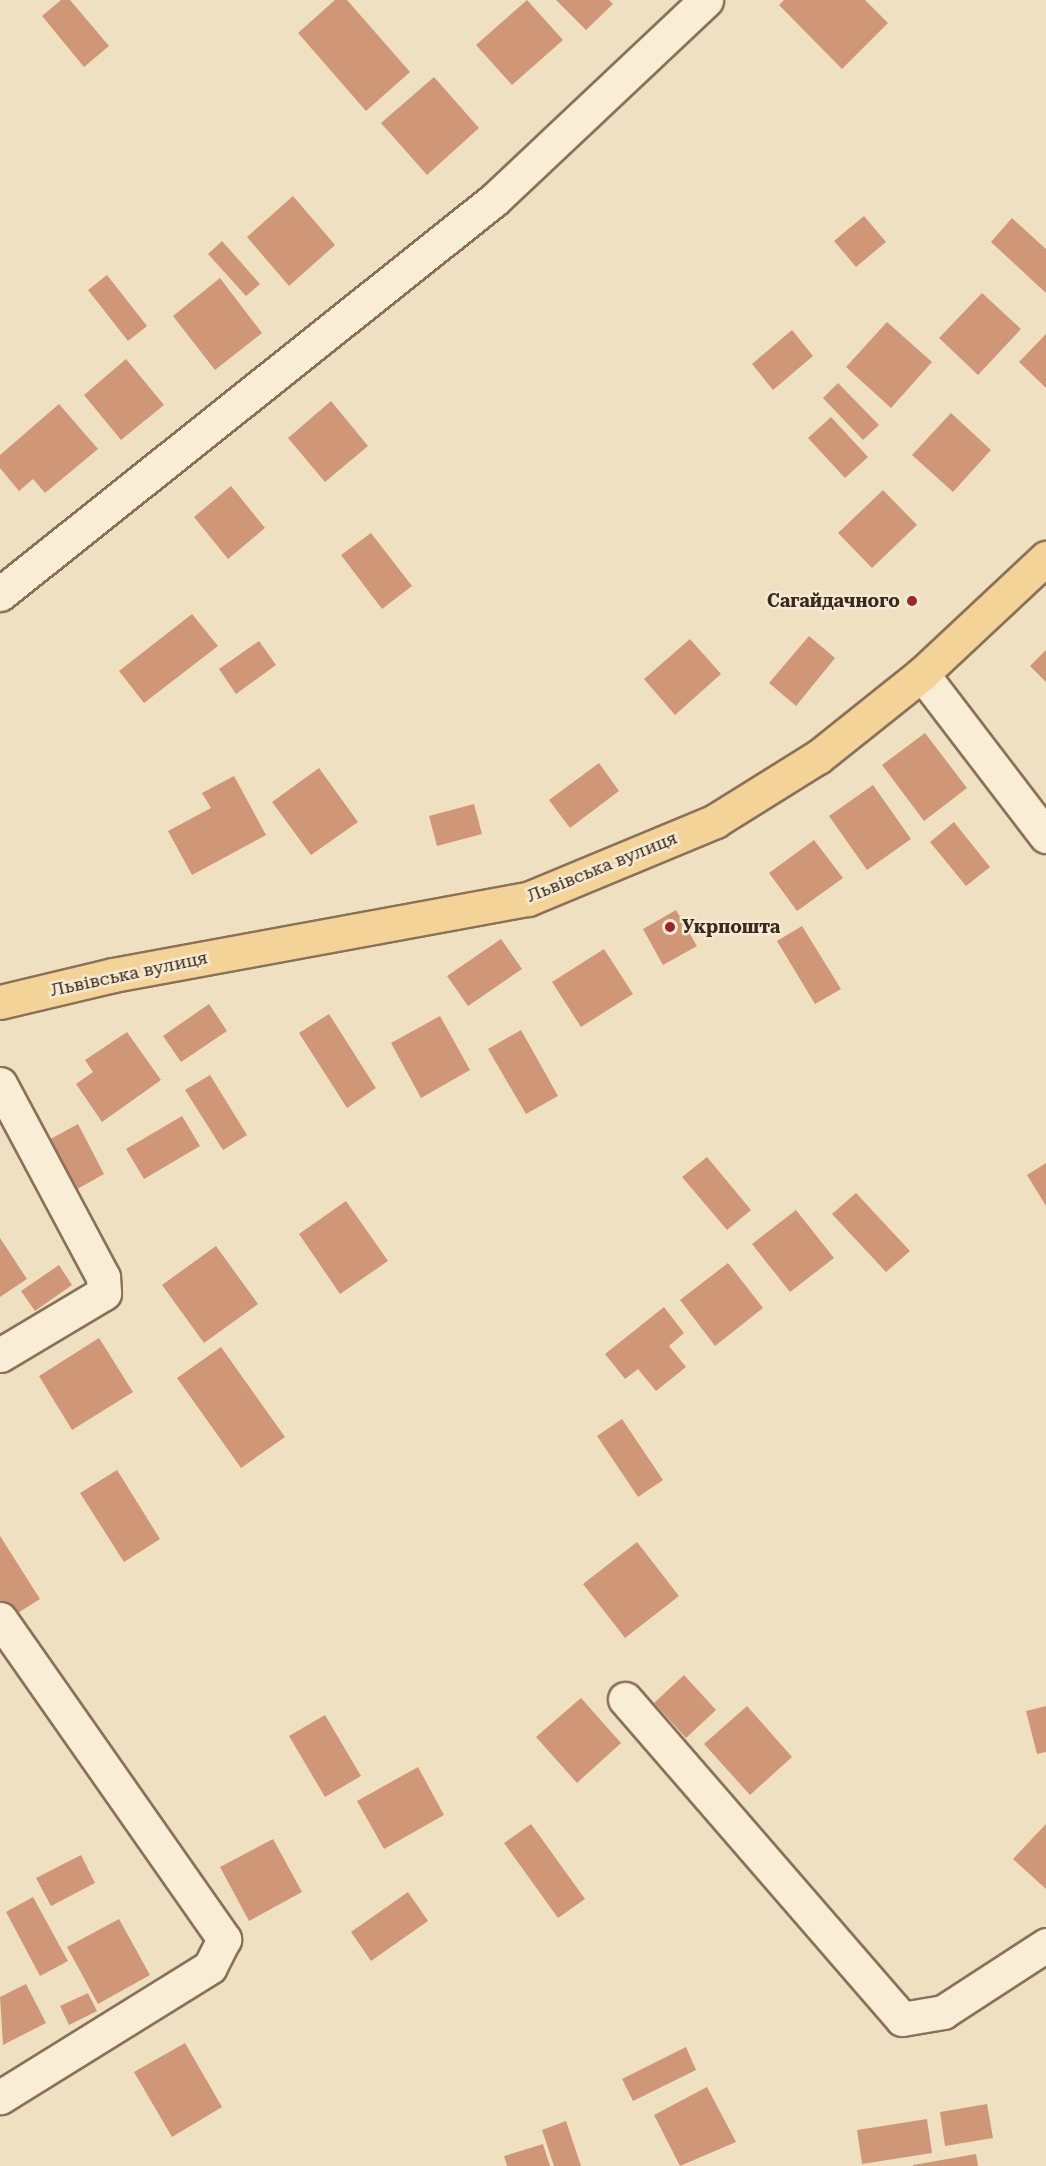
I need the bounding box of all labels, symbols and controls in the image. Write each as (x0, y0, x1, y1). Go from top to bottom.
place label: Сагайдачного (767, 590, 900, 612)
marker: Сагайдачного (905, 594, 919, 608)
street label: Львівська вулиця (524, 827, 680, 907)
place label: Укрпошта (682, 916, 780, 938)
marker: Укрпошта (663, 920, 677, 934)
street label: Львівська вулиця (48, 947, 210, 1001)

